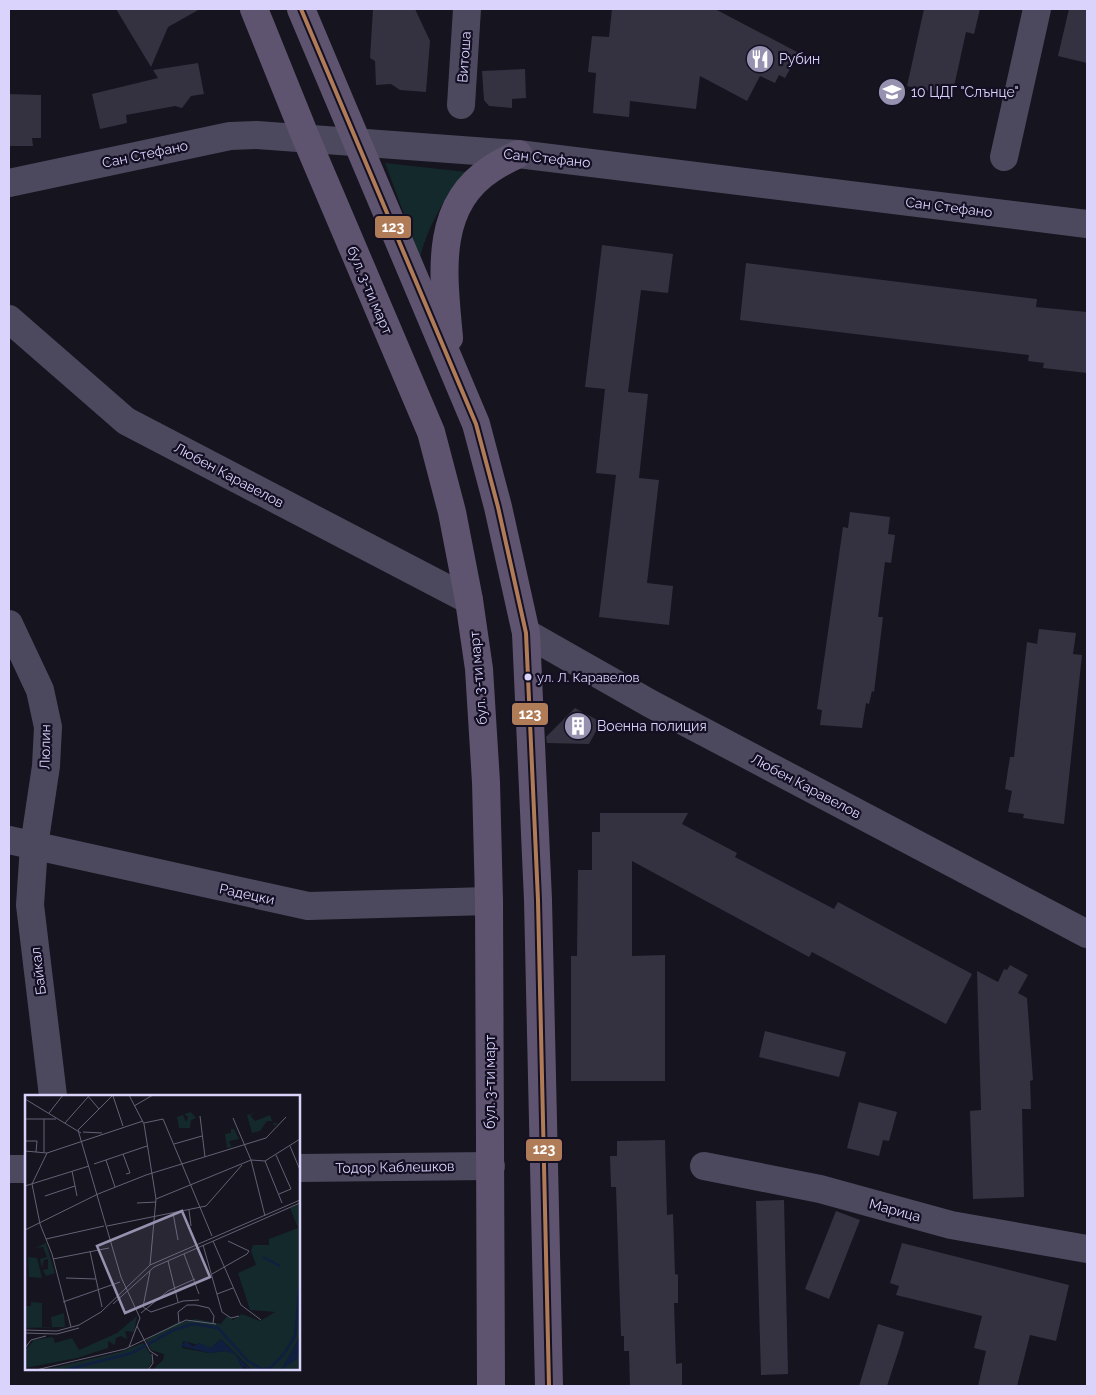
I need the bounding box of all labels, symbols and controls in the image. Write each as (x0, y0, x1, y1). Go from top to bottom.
street label: Витоша (454, 31, 474, 83)
restaurant icon: Рубин (745, 44, 775, 74)
place label: Рубин (779, 51, 820, 67)
school or university icon: 10 ЦДГ "Слънце" (877, 77, 907, 107)
place label: 10 ЦДГ "Слънце" (911, 84, 1019, 100)
street label: Сан Стефано (101, 137, 189, 171)
street label: Сан Стефано (503, 145, 591, 171)
street label: Сан Стефано (905, 194, 993, 220)
line badge: 123 (374, 215, 412, 239)
text: 123 (382, 219, 404, 235)
street label: бул. 3-ти март (344, 244, 396, 337)
street label: Любен Каравелов (171, 439, 287, 511)
street label: бул. 3-ти март (466, 630, 490, 726)
place label: ул. Л. Каравелов (537, 670, 640, 685)
marker: ул. Л. Каравелов (523, 672, 533, 682)
line badge: 123 (511, 702, 549, 726)
text: 123 (519, 706, 541, 722)
building icon: Военна полиция (563, 711, 593, 741)
place label: Военна полиция (597, 718, 707, 734)
street label: Люлин (37, 724, 53, 770)
street label: Любен Каравелов (748, 750, 864, 822)
street label: Радецки (218, 880, 276, 908)
street label: Байкал (27, 946, 49, 996)
street label: бул. 3-ти март (482, 1035, 498, 1129)
inset map (25, 1095, 300, 1370)
line badge: 123 (525, 1138, 563, 1162)
text: 123 (533, 1141, 555, 1157)
street label: Тодор Каблешков (335, 1158, 455, 1176)
street label: Марица (868, 1195, 922, 1225)

